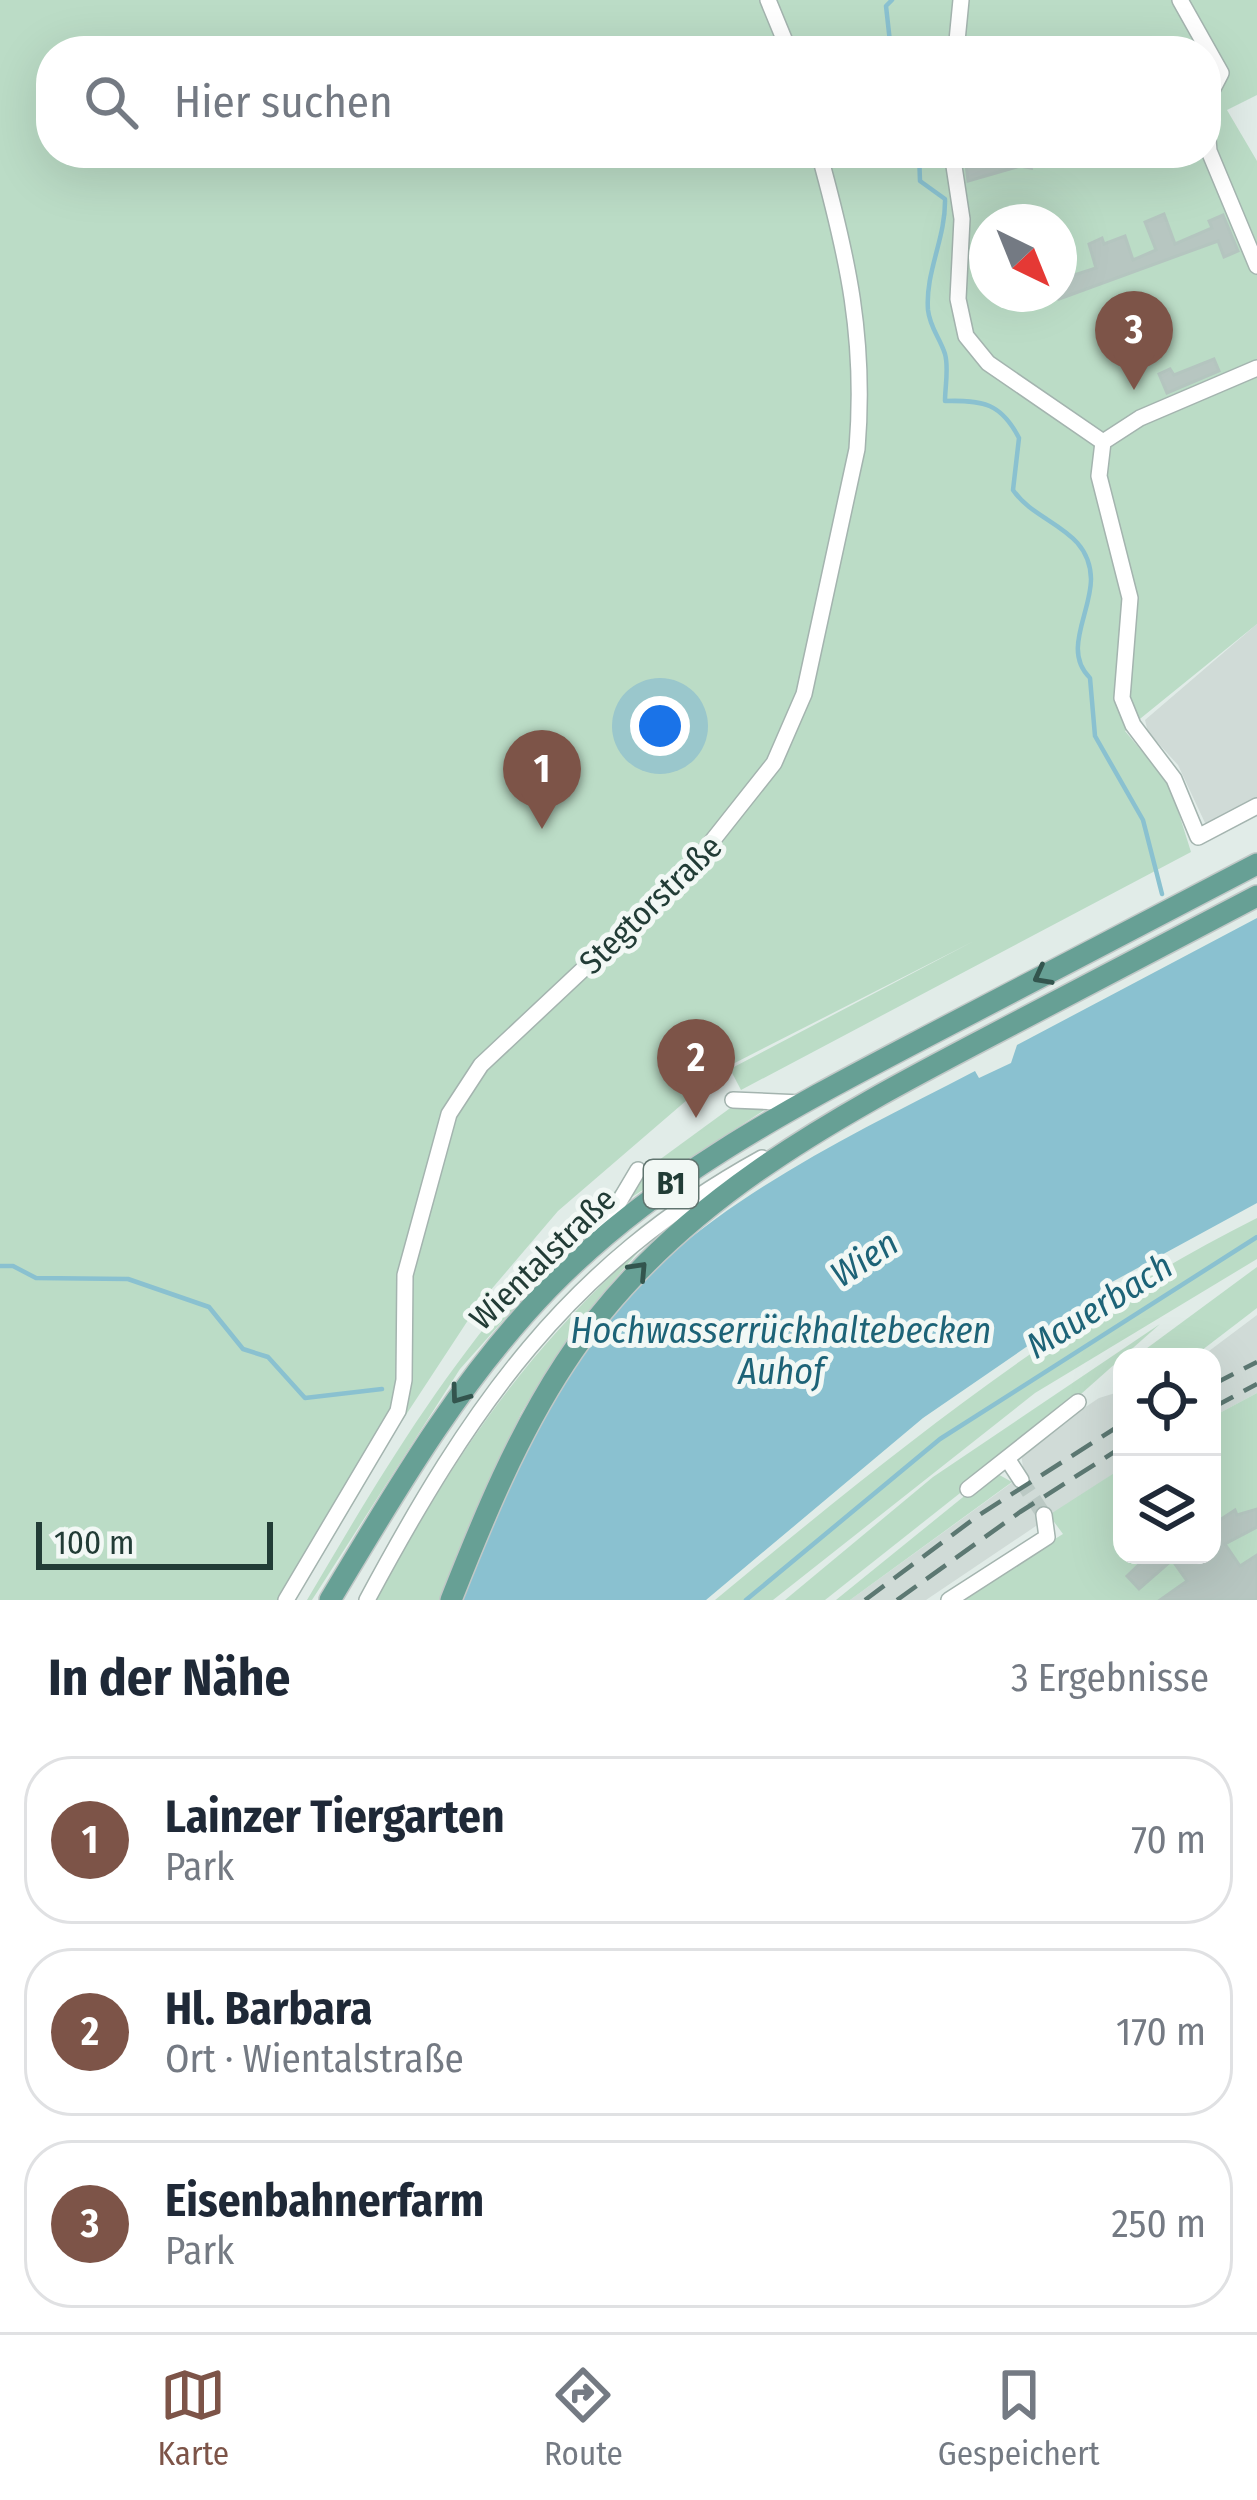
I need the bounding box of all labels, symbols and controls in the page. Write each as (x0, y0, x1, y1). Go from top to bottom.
search box (36, 36, 1221, 168)
icon: search (78, 69, 144, 135)
text: Hier suchen (174, 75, 393, 129)
north arrow (969, 204, 1077, 312)
pin: 3 (1095, 291, 1173, 390)
your location (630, 696, 690, 756)
pin: 1 (503, 730, 581, 829)
street label: Stegtorstraße (571, 827, 730, 983)
one-way arrow (1032, 962, 1054, 985)
pin: 2 (657, 1019, 735, 1118)
road number: B1 (644, 1160, 698, 1208)
street label: Wientalstraße (461, 1179, 624, 1338)
water label: Wien (823, 1221, 907, 1297)
water label: Mauerbach (1018, 1244, 1181, 1368)
one-way arrow (625, 1263, 647, 1284)
water label: Hochwasserrückhaltebecken Auhof (571, 1309, 991, 1394)
map controls (1113, 1348, 1221, 1564)
button: locate (1113, 1348, 1221, 1456)
one-way arrow (451, 1382, 473, 1404)
button: layers (1113, 1456, 1221, 1564)
scale bar (36, 1516, 273, 1569)
text: 100 m (54, 1523, 134, 1563)
text: In der Nähe (48, 1647, 290, 1709)
text: 3 Ergebnisse (1011, 1655, 1209, 1701)
text: Lainzer Tiergarten (165, 1790, 504, 1844)
text: 1 (82, 1817, 98, 1863)
text: 70 m (1131, 1817, 1206, 1863)
text: Park (165, 1844, 234, 1890)
text: Hl. Barbara (165, 1982, 372, 2036)
text: 2 (81, 2009, 99, 2055)
text: 170 m (1116, 2009, 1206, 2055)
text: Ort · Wientalstraße (165, 2036, 464, 2082)
text: Eisenbahnerfarm (165, 2174, 484, 2228)
text: 3 (81, 2201, 99, 2247)
text: 250 m (1111, 2201, 1206, 2247)
text: Park (165, 2228, 234, 2274)
tab: Karte (158, 2362, 229, 2474)
tab: Route (544, 2362, 623, 2474)
tab: Gespeichert (938, 2362, 1099, 2474)

